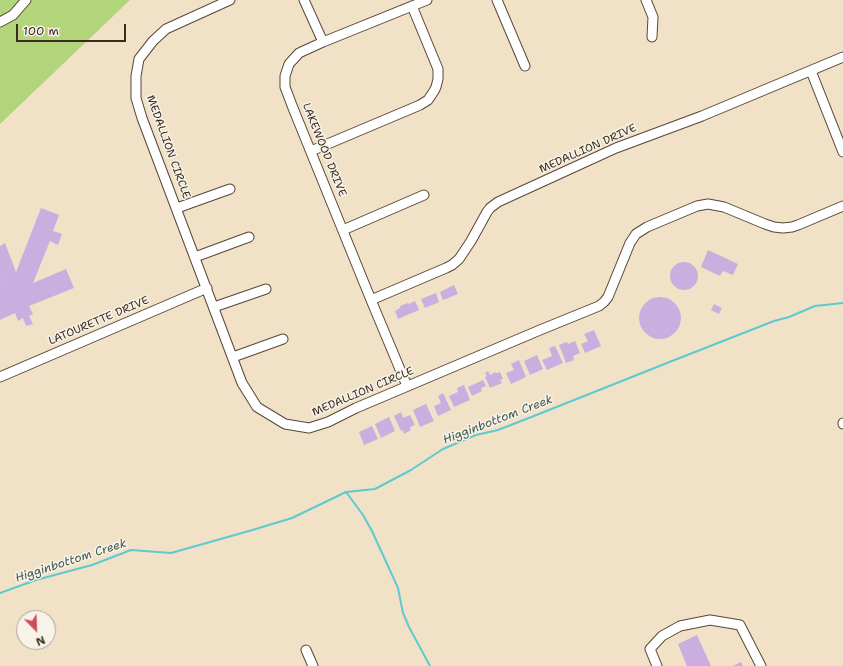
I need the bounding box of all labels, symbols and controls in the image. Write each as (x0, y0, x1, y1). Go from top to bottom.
scale bar (18, 16, 128, 42)
text: 100 m (23, 23, 59, 39)
street label: MEDALLION CIRCLE (143, 93, 193, 201)
street label: LAKEWOOD DRIVE (299, 101, 349, 199)
street label: MEDALLION DRIVE (537, 122, 639, 176)
street label: LATOURETTE DRIVE (47, 294, 151, 348)
street label: MEDALLION CIRCLE (310, 365, 416, 419)
water label: Higginbottom Creek (441, 392, 555, 448)
water label: Higginbottom Creek (14, 536, 128, 586)
north arrow (16, 610, 56, 650)
text: N (34, 632, 47, 649)

